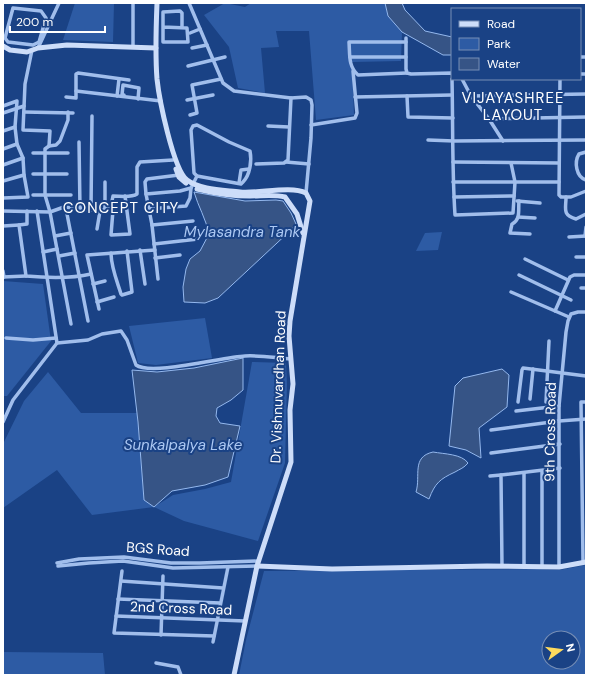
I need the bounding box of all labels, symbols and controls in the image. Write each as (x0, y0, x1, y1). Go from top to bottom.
scale bar (10, 8, 105, 34)
legend (451, 8, 581, 80)
text: 200 m (16, 14, 53, 30)
text: Road (487, 16, 515, 32)
text: Park (487, 36, 511, 52)
text: Water (487, 56, 521, 72)
district label: VIJAYASHREE LAYOUT (462, 88, 564, 125)
district label: CONCEPT CITY (63, 198, 179, 218)
water label: Mylasandra Tank (184, 222, 301, 242)
street label: Dr. Vishnuvardhan Road (266, 310, 290, 464)
street label: 9th Cross Road (540, 382, 560, 482)
water label: Sunkalpalya Lake (124, 435, 243, 455)
street label: BGS Road (126, 538, 190, 560)
street label: 2nd Cross Road (130, 597, 232, 619)
north arrow (541, 630, 581, 670)
text: N (563, 642, 578, 653)

